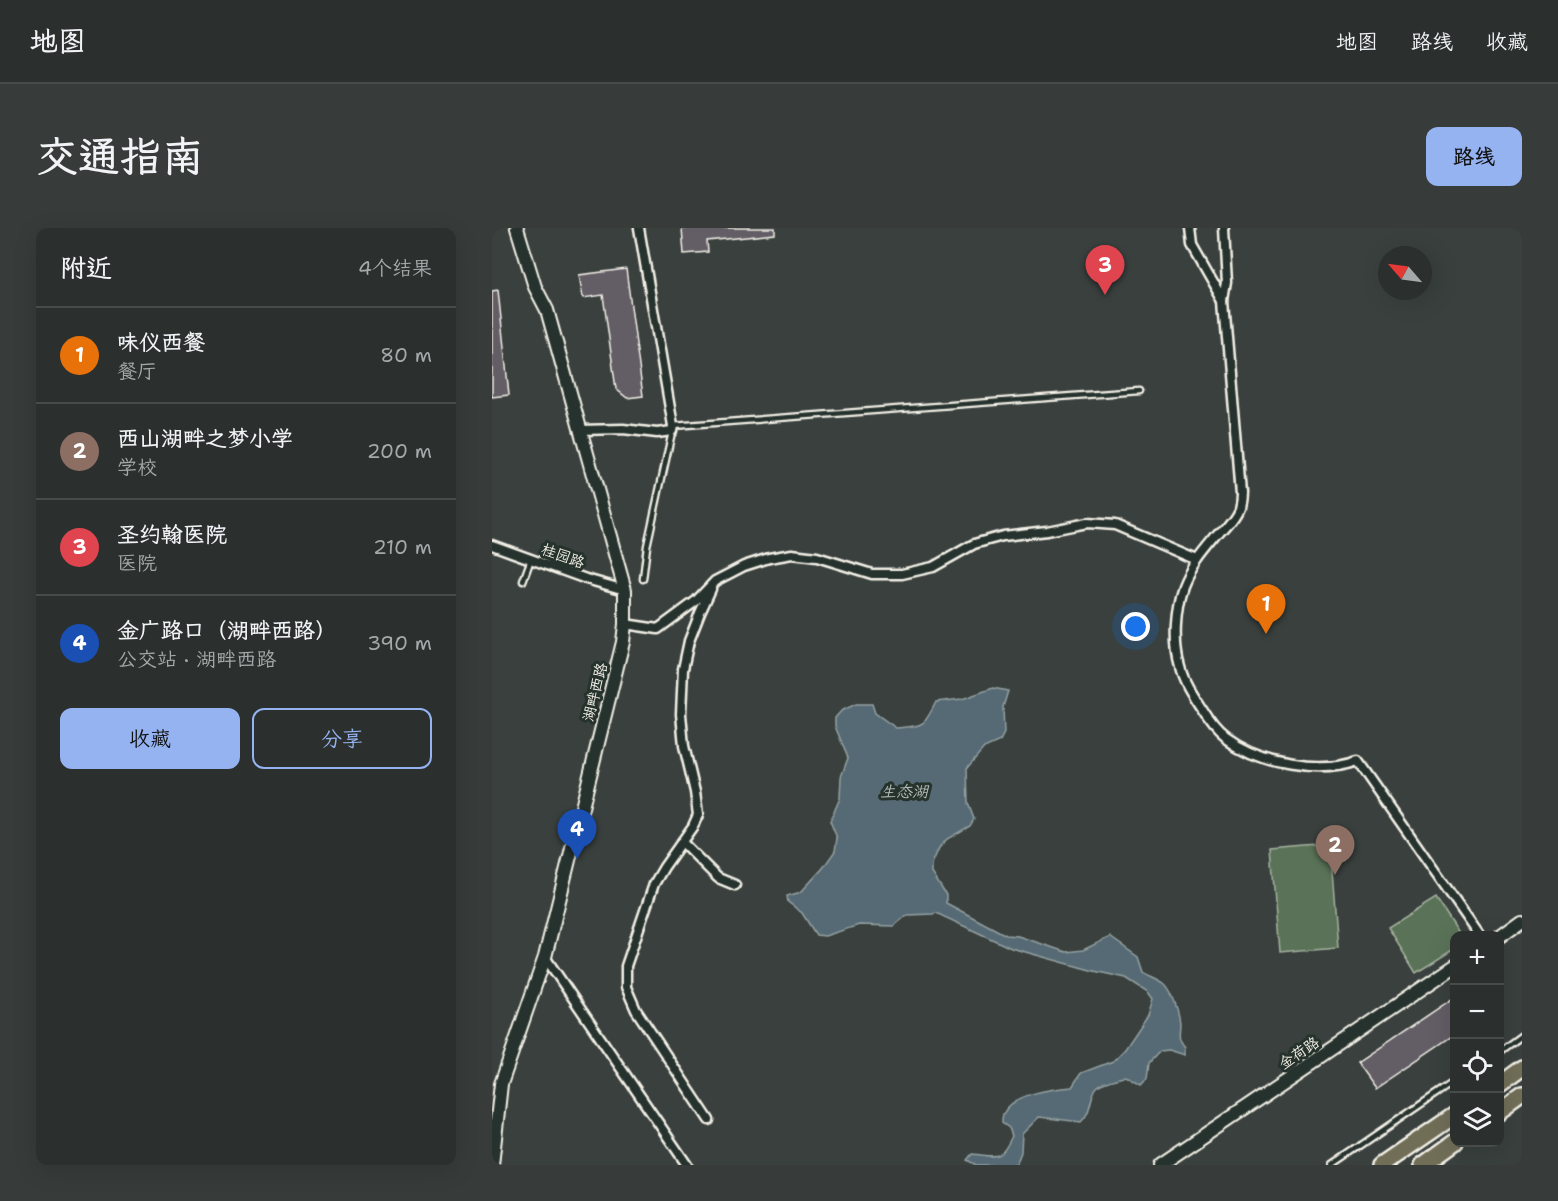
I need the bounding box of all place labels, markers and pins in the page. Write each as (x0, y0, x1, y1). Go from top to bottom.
pin: 3 (1086, 245, 1124, 295)
pin: 1 (1246, 584, 1286, 634)
pin: 4 (558, 810, 596, 859)
pin: 2 (1316, 826, 1354, 875)

